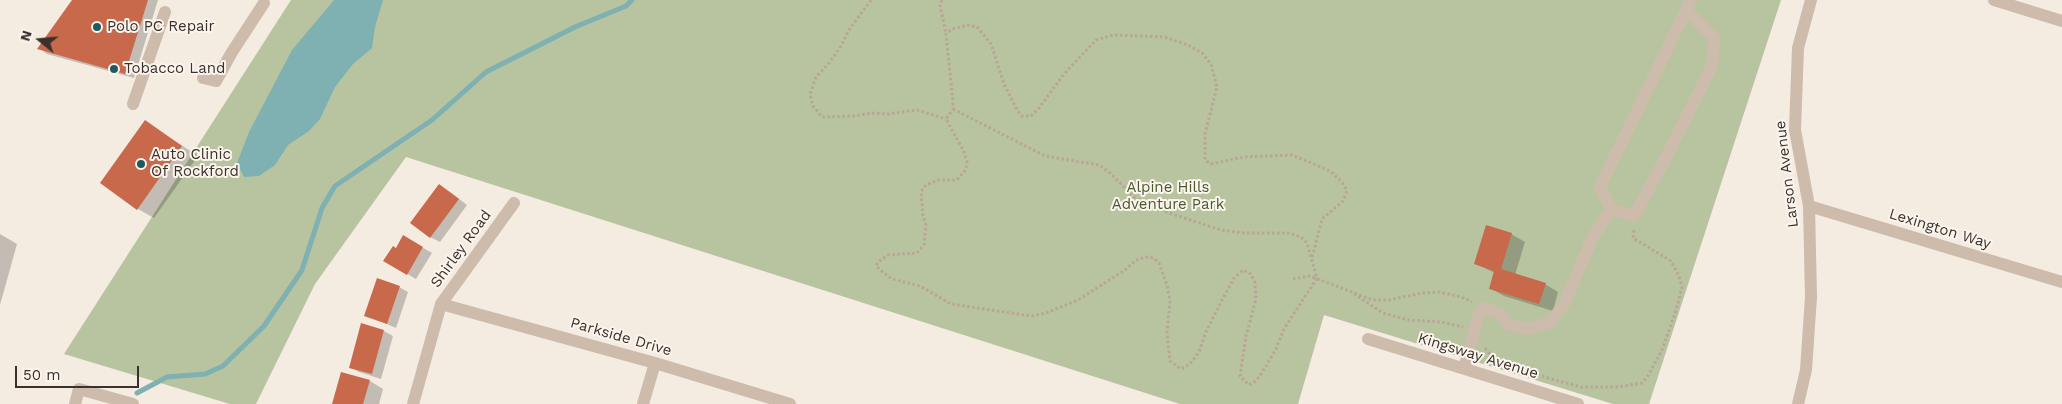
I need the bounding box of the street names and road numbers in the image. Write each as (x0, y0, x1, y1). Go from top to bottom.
street label: Larson Avenue (1772, 119, 1802, 229)
street label: Lexington Way (1887, 205, 1993, 253)
street label: Shirley Road (427, 207, 495, 291)
street label: Parkside Drive (568, 314, 674, 360)
street label: Kingsway Avenue (1416, 329, 1540, 383)

